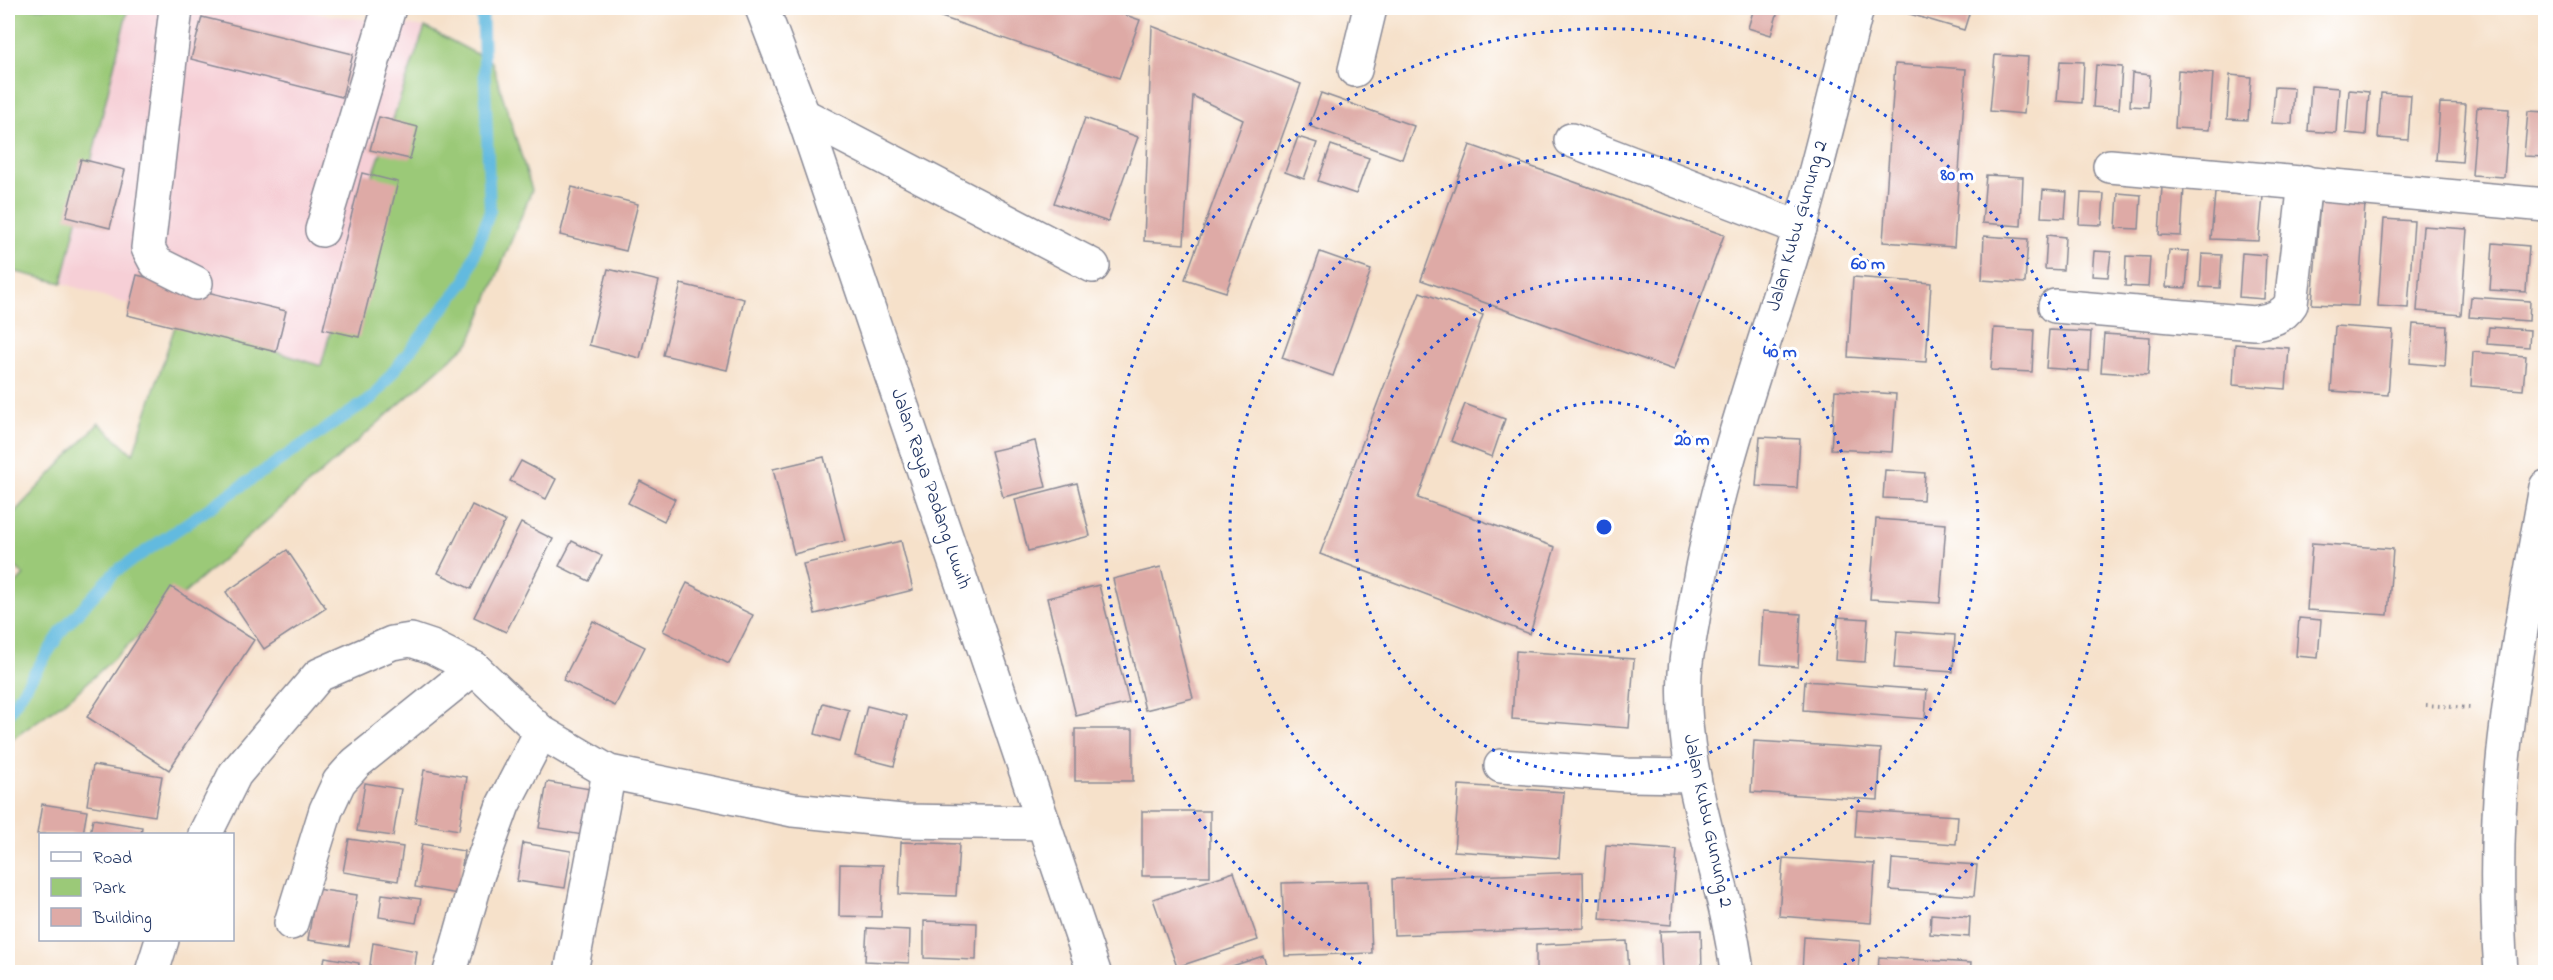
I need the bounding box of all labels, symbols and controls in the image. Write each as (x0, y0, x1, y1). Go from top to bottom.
street label: Jalan Kubu Gunung 2 (1760, 137, 1837, 315)
text: 80 m (1940, 163, 1974, 189)
text: 60 m (1851, 252, 1885, 278)
text: 40 m (1763, 340, 1797, 366)
street label: Jalan Raya Padang Luwih (881, 385, 978, 594)
text: 20 m (1673, 428, 1710, 454)
centre of rings (1594, 517, 1614, 537)
street label: Jalan Kubu Gunung 2 (1673, 732, 1740, 911)
legend (39, 833, 234, 941)
text: Road (93, 846, 132, 872)
text: Park (93, 876, 126, 902)
text: Building (92, 906, 152, 933)

